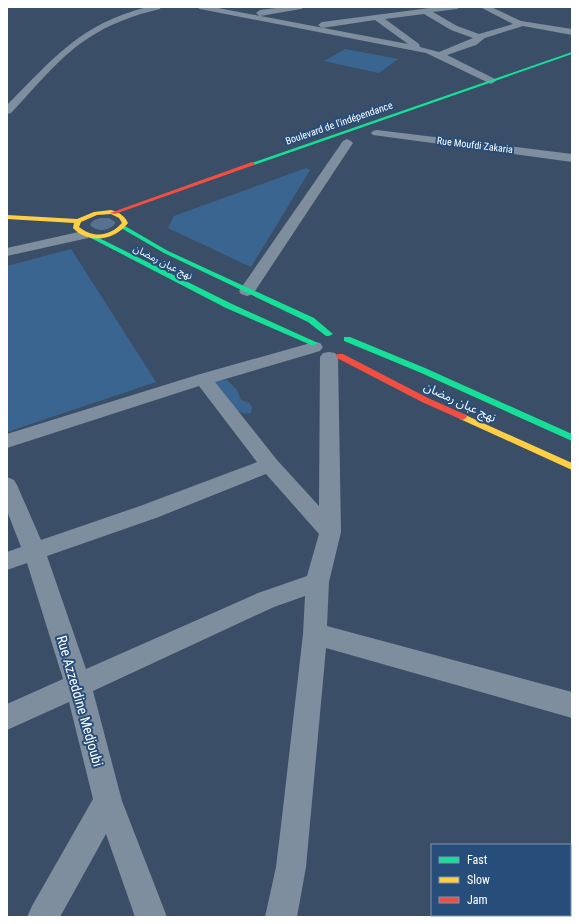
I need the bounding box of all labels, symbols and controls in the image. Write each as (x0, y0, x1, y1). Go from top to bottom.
street label: Boulevard de l'indépendance (284, 99, 394, 147)
street label: Rue Moufdi Zakaria (436, 135, 514, 155)
street label: نهج عبان رمضان (131, 242, 195, 284)
street label: نهج عبان رمضان (421, 379, 498, 427)
street label: Rue Azzeddine Medjoubi (54, 634, 106, 768)
legend (431, 844, 571, 916)
text: Fast (467, 853, 488, 867)
text: Slow (467, 873, 490, 887)
text: Jam (467, 893, 488, 907)

